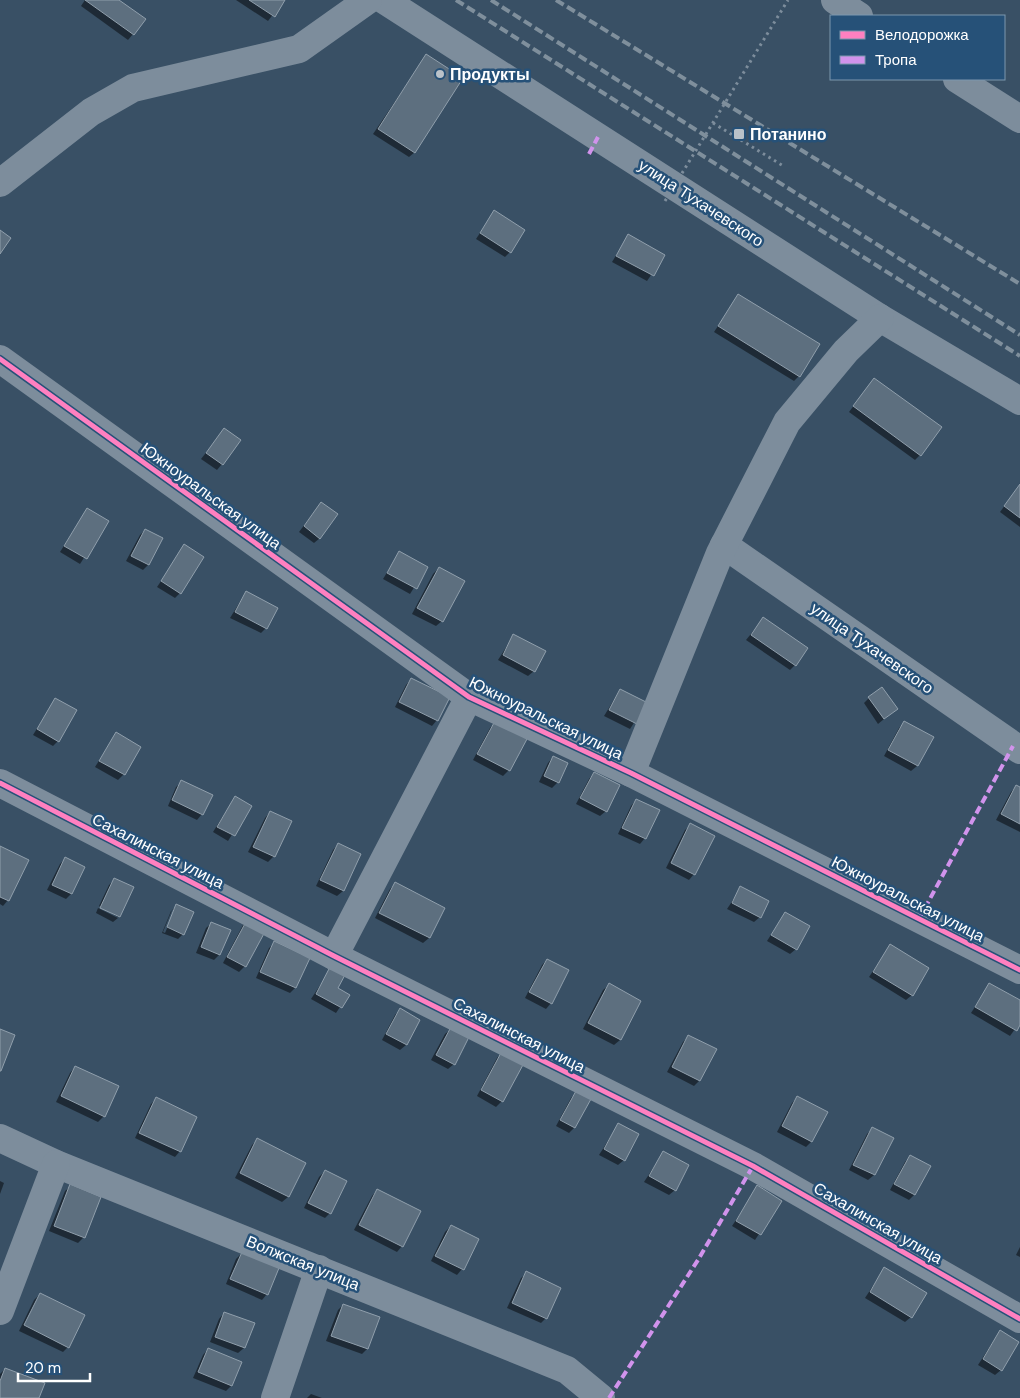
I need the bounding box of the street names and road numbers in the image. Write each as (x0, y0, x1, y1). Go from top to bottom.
street label: улица Тухачевского (634, 155, 768, 251)
street label: Южноуральская улица (137, 438, 286, 554)
street label: улица Тухачевского (806, 598, 938, 698)
street label: Южноуральская улица (466, 672, 627, 764)
street label: Сахалинская улица (88, 809, 228, 893)
street label: Южноуральская улица (828, 851, 988, 947)
street label: Сахалинская улица (449, 993, 589, 1077)
street label: Сахалинская улица (810, 1178, 946, 1269)
street label: Волжская улица (243, 1231, 363, 1295)

